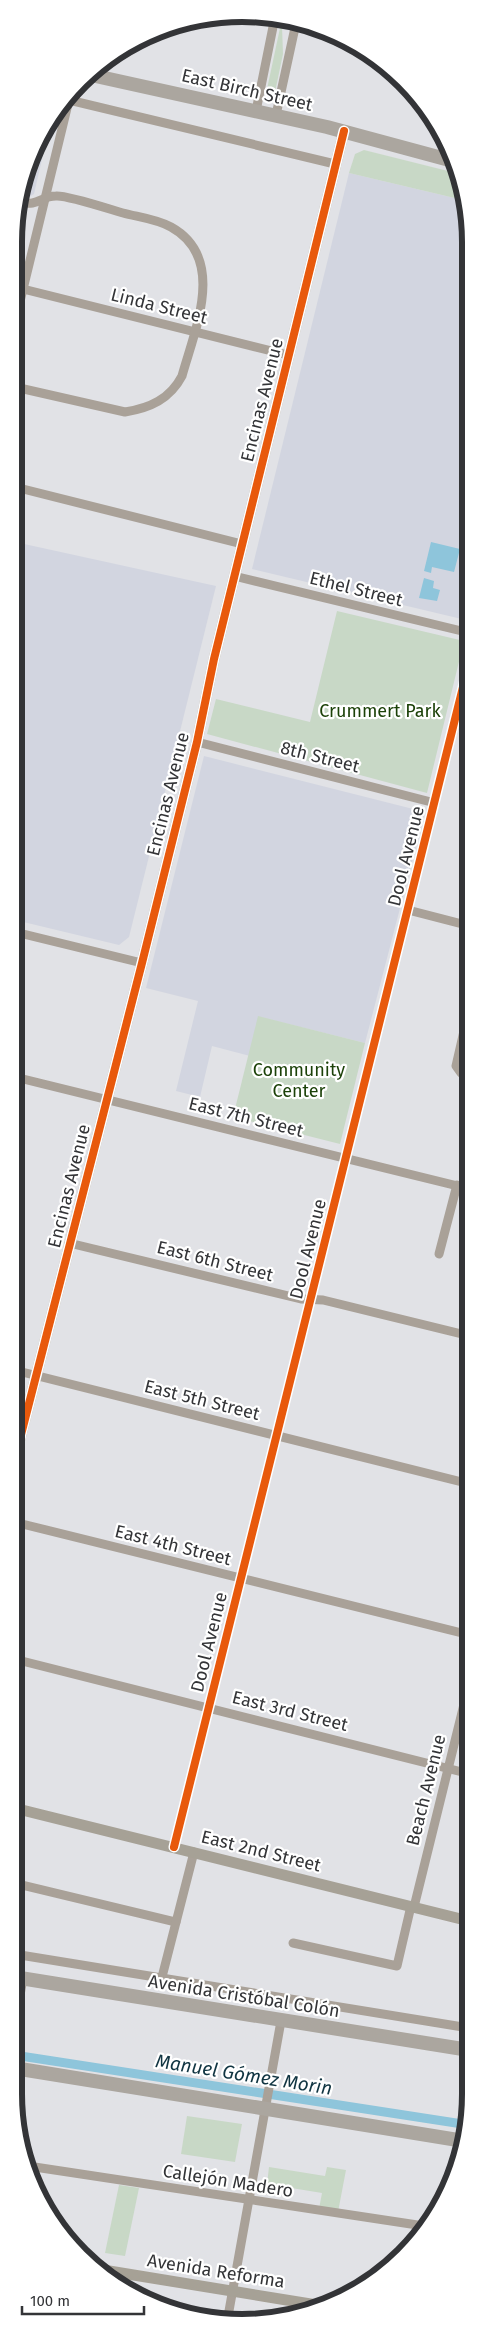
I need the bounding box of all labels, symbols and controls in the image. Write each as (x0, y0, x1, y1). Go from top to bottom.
street label: East Birch Street (179, 64, 315, 116)
street label: Linda Street (108, 283, 210, 329)
street label: Encinas Avenue (236, 336, 288, 464)
street label: Ethel Street (307, 567, 405, 611)
park label: Crummert Park (319, 700, 442, 722)
street label: Encinas Avenue (142, 730, 194, 858)
street label: 8th Street (278, 737, 362, 778)
street label: Dool Avenue (383, 804, 429, 908)
park label: Community Center (253, 1059, 345, 1102)
street label: East 7th Street (186, 1092, 306, 1142)
street label: Encinas Avenue (43, 1122, 95, 1250)
street label: Dool Avenue (285, 1197, 331, 1301)
street label: East 6th Street (155, 1236, 276, 1286)
street label: East 5th Street (142, 1375, 263, 1425)
street label: East 4th Street (113, 1520, 234, 1570)
street label: Dool Avenue (186, 1590, 232, 1694)
street label: East 3rd Street (230, 1686, 351, 1736)
street label: Beach Avenue (402, 1732, 450, 1848)
street label: East 2nd Street (199, 1826, 324, 1877)
street label: Avenida Cristóbal Colón (147, 1970, 341, 2022)
water label: Manuel Gómez Morin (154, 2049, 334, 2100)
street label: Callejón Madero (161, 2160, 295, 2202)
street label: Avenida Reforma (146, 2249, 286, 2293)
scale bar (22, 2284, 145, 2316)
text: 100 m (30, 2292, 70, 2310)

